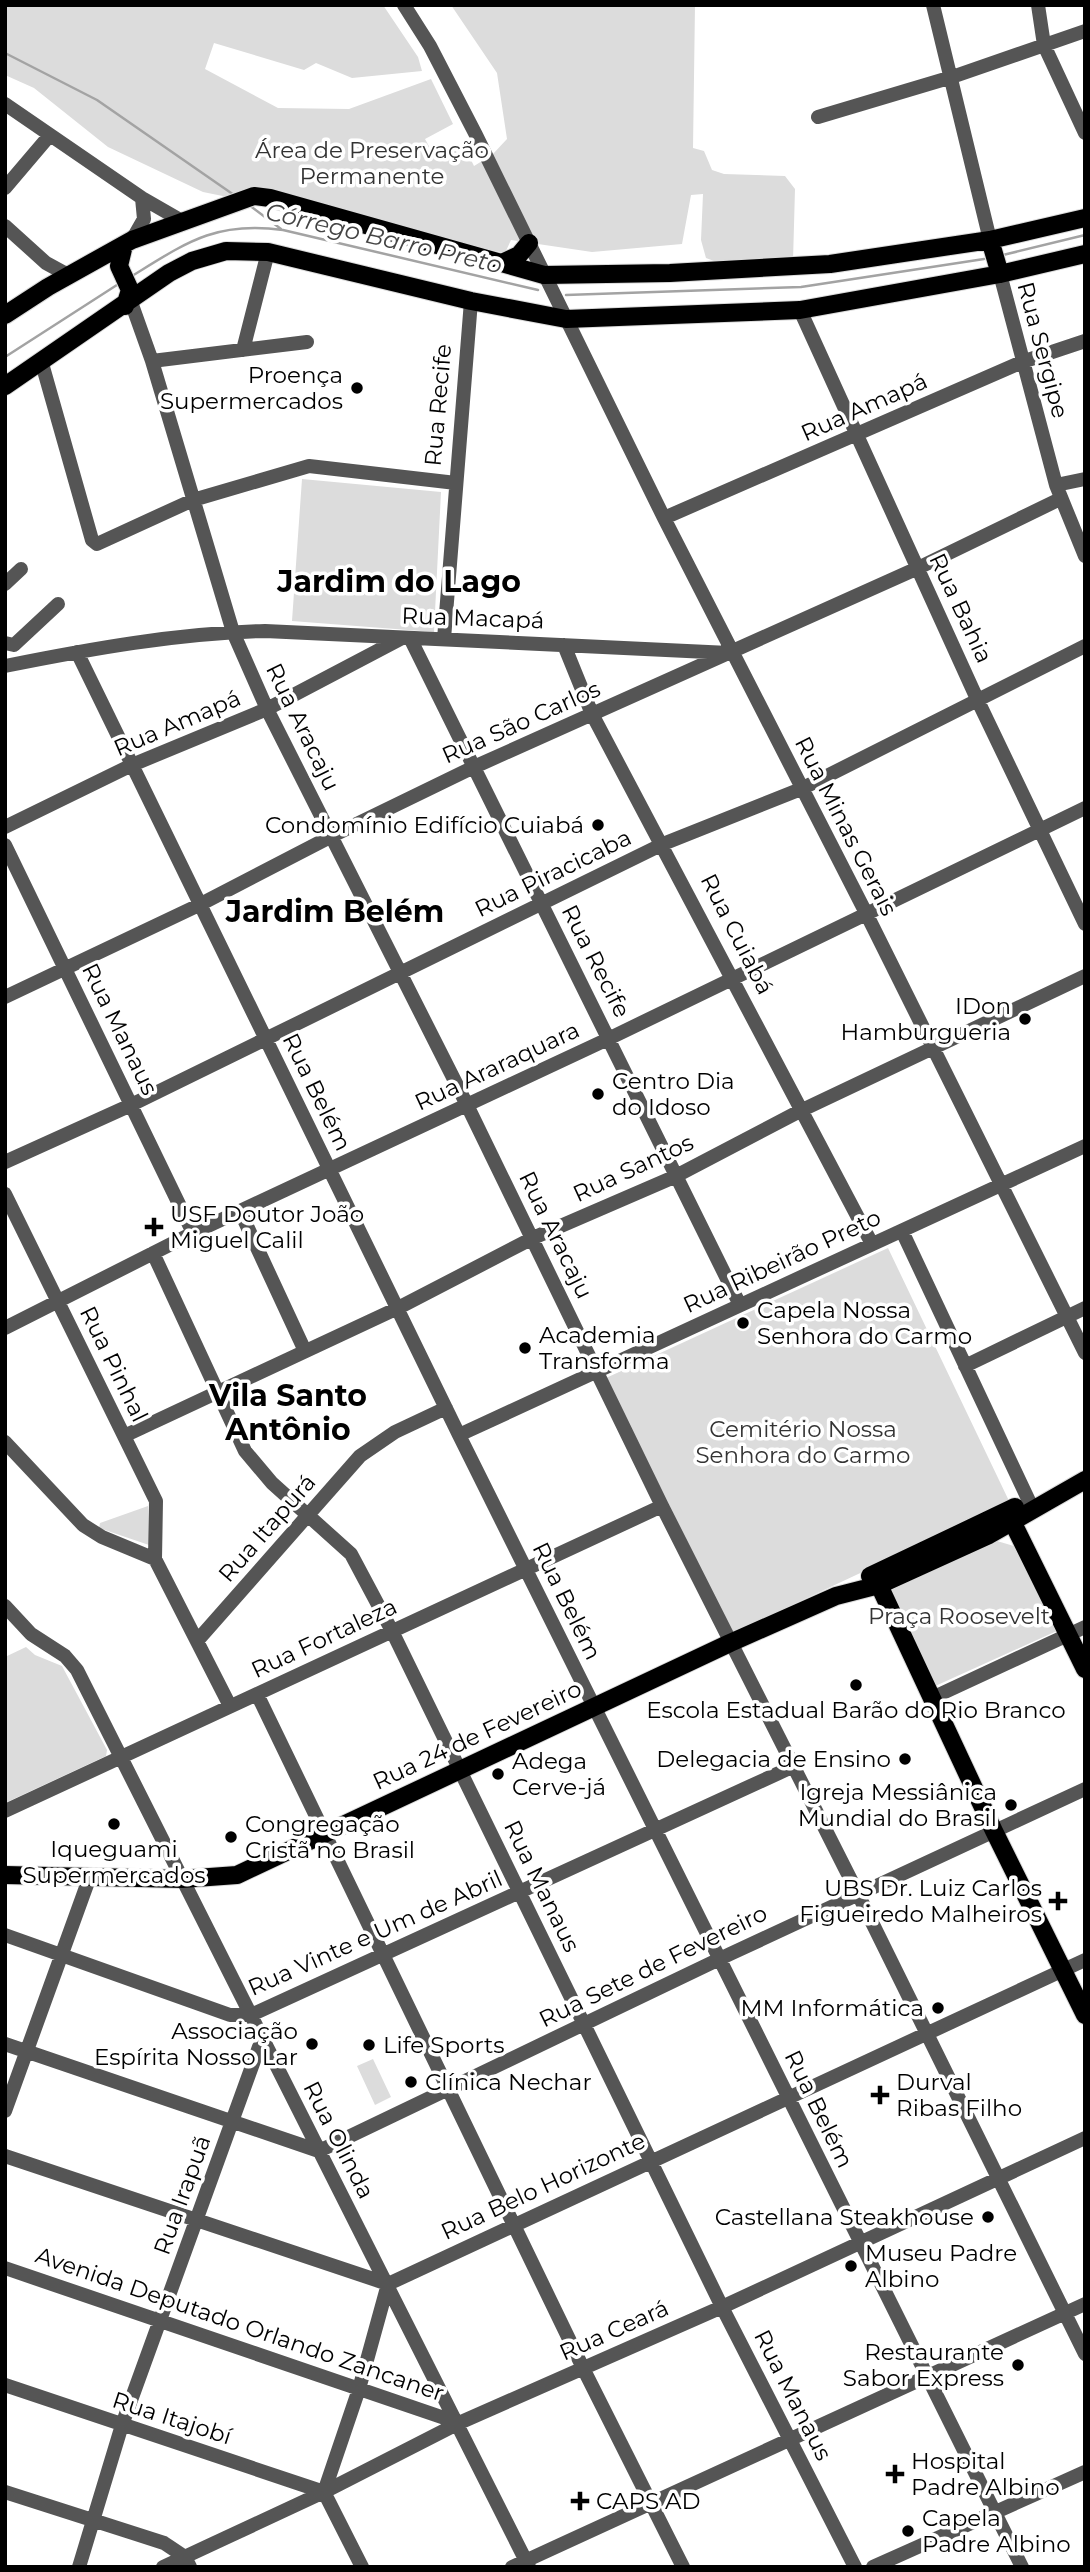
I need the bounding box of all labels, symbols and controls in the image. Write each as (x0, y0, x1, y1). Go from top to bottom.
park label: Área de Preservação Permanente (255, 136, 489, 190)
water label: Córrego Barro Preto (263, 197, 505, 279)
street label: Rua Sergipe (1011, 279, 1075, 421)
street label: Rua Recife (419, 343, 457, 467)
place label: Proença Supermercados (160, 361, 343, 415)
street label: Rua Amapá (797, 367, 931, 447)
marker: Proença Supermercados (349, 380, 365, 396)
street label: Rua Bahia (923, 549, 999, 667)
district label: Jardim do Lago (276, 563, 521, 600)
street label: Rua Macapá (401, 602, 545, 634)
street label: Rua Aracaju (260, 659, 346, 795)
street label: Rua São Carlos (437, 675, 605, 769)
street label: Rua Amapá (109, 684, 245, 762)
street label: Rua Minas Gerais (789, 732, 903, 920)
place label: Condomínio Edifício Cuiabá (265, 811, 584, 839)
marker: Condomínio Edifício Cuiabá (590, 817, 606, 833)
street label: Rua Piracicaba (470, 823, 636, 923)
street label: Rua Cuiabá (695, 869, 779, 999)
district label: Jardim Belém (225, 893, 444, 930)
street label: Rua Recife (556, 900, 636, 1022)
street label: Rua Manaus (76, 959, 164, 1099)
place label: IDon Hamburgueria (840, 992, 1011, 1046)
marker: IDon Hamburgueria (1017, 1011, 1033, 1027)
street label: Rua Araraquara (410, 1016, 584, 1116)
street label: Rua Belém (276, 1029, 358, 1155)
place label: Centro Dia do Idoso (612, 1067, 735, 1121)
marker: Centro Dia do Idoso (590, 1086, 606, 1102)
street label: Rua Santos (568, 1128, 698, 1208)
street label: Rua Aracaju (513, 1167, 599, 1303)
place label: USF Doutor João Miguel Calil (170, 1200, 364, 1254)
street label: Rua Ribeirão Preto (679, 1203, 885, 1319)
marker: USF Doutor João Miguel Calil (144, 1217, 164, 1237)
place label: Capela Nossa Senhora do Carmo (757, 1296, 972, 1350)
street label: Rua Pinhal (74, 1302, 154, 1426)
marker: Capela Nossa Senhora do Carmo (735, 1315, 751, 1331)
place label: Academia Transforma (539, 1321, 670, 1375)
marker: Academia Transforma (517, 1340, 533, 1356)
district label: Vila Santo Antônio (208, 1377, 367, 1448)
park label: Cemitério Nossa Senhora do Carmo (695, 1415, 911, 1469)
street label: Rua Itapurá (212, 1468, 322, 1588)
street label: Rua Belém (526, 1538, 608, 1664)
street label: Rua Fortaleza (247, 1592, 401, 1684)
park label: Praça Roosevelt (868, 1602, 1050, 1630)
street label: Rua 24 de Fevereiro (368, 1674, 586, 1796)
marker: Escola Estadual Barão do Rio Branco (848, 1677, 864, 1693)
place label: Escola Estadual Barão do Rio Branco (646, 1696, 1066, 1724)
place label: Delegacia de Ensino (656, 1745, 891, 1773)
place label: Adega Cerve-já (512, 1747, 606, 1801)
marker: Delegacia de Ensino (897, 1751, 913, 1767)
marker: Adega Cerve-já (490, 1766, 506, 1782)
place label: Igreja Messiânica Mundial do Brasil (798, 1778, 997, 1832)
marker: Igreja Messiânica Mundial do Brasil (1003, 1797, 1019, 1813)
place label: Congregação Cristã no Brasil (245, 1810, 415, 1864)
marker: Iqueguami Supermercados (106, 1816, 122, 1832)
street label: Rua Manaus (498, 1816, 586, 1956)
marker: Congregação Cristã no Brasil (223, 1829, 239, 1845)
place label: Iqueguami Supermercados (22, 1835, 206, 1889)
street label: Rua Vinte e Um de Abril (243, 1864, 507, 2002)
place label: UBS Dr. Luiz Carlos Figueiredo Malheiros (799, 1874, 1042, 1928)
marker: UBS Dr. Luiz Carlos Figueiredo Malheiros (1048, 1891, 1068, 1911)
street label: Rua Sete de Fevereiro (534, 1899, 772, 2033)
place label: MM Informática (740, 1994, 924, 2022)
marker: MM Informática (930, 2000, 946, 2016)
place label: Associação Espírita Nosso Lar (94, 2017, 298, 2071)
place label: Life Sports (383, 2031, 505, 2059)
marker: Associação Espírita Nosso Lar (304, 2036, 320, 2052)
marker: Life Sports (361, 2037, 377, 2053)
street label: Rua Belém (778, 2046, 860, 2172)
place label: Clínica Nechar (425, 2068, 592, 2096)
place label: Durval Ribas Filho (896, 2068, 1022, 2122)
marker: Clínica Nechar (403, 2074, 419, 2090)
street label: Rua Olinda (297, 2077, 381, 2203)
marker: Durval Ribas Filho (870, 2085, 890, 2105)
street label: Rua Belo Horizonte (436, 2126, 650, 2246)
street label: Rua Irapuã (147, 2131, 217, 2259)
place label: Castellana Steakhouse (715, 2203, 974, 2231)
marker: Castellana Steakhouse (980, 2209, 996, 2225)
place label: Museu Padre Albino (865, 2239, 1017, 2293)
street label: Avenida Deputado Orlando Zancaner (32, 2241, 448, 2407)
marker: Museu Padre Albino (843, 2258, 859, 2274)
street label: Rua Ceará (555, 2294, 673, 2366)
street label: Rua Manaus (748, 2325, 838, 2465)
place label: Restaurante Sabor Express (843, 2338, 1004, 2392)
marker: Restaurante Sabor Express (1010, 2357, 1026, 2373)
street label: Rua Itajobí (109, 2386, 236, 2451)
place label: Hospital Padre Albino (911, 2447, 1060, 2501)
marker: Hospital Padre Albino (885, 2464, 905, 2484)
place label: CAPS AD (596, 2487, 701, 2515)
marker: CAPS AD (570, 2491, 590, 2511)
place label: Capela Padre Albino (922, 2504, 1071, 2558)
marker: Capela Padre Albino (900, 2523, 916, 2539)

